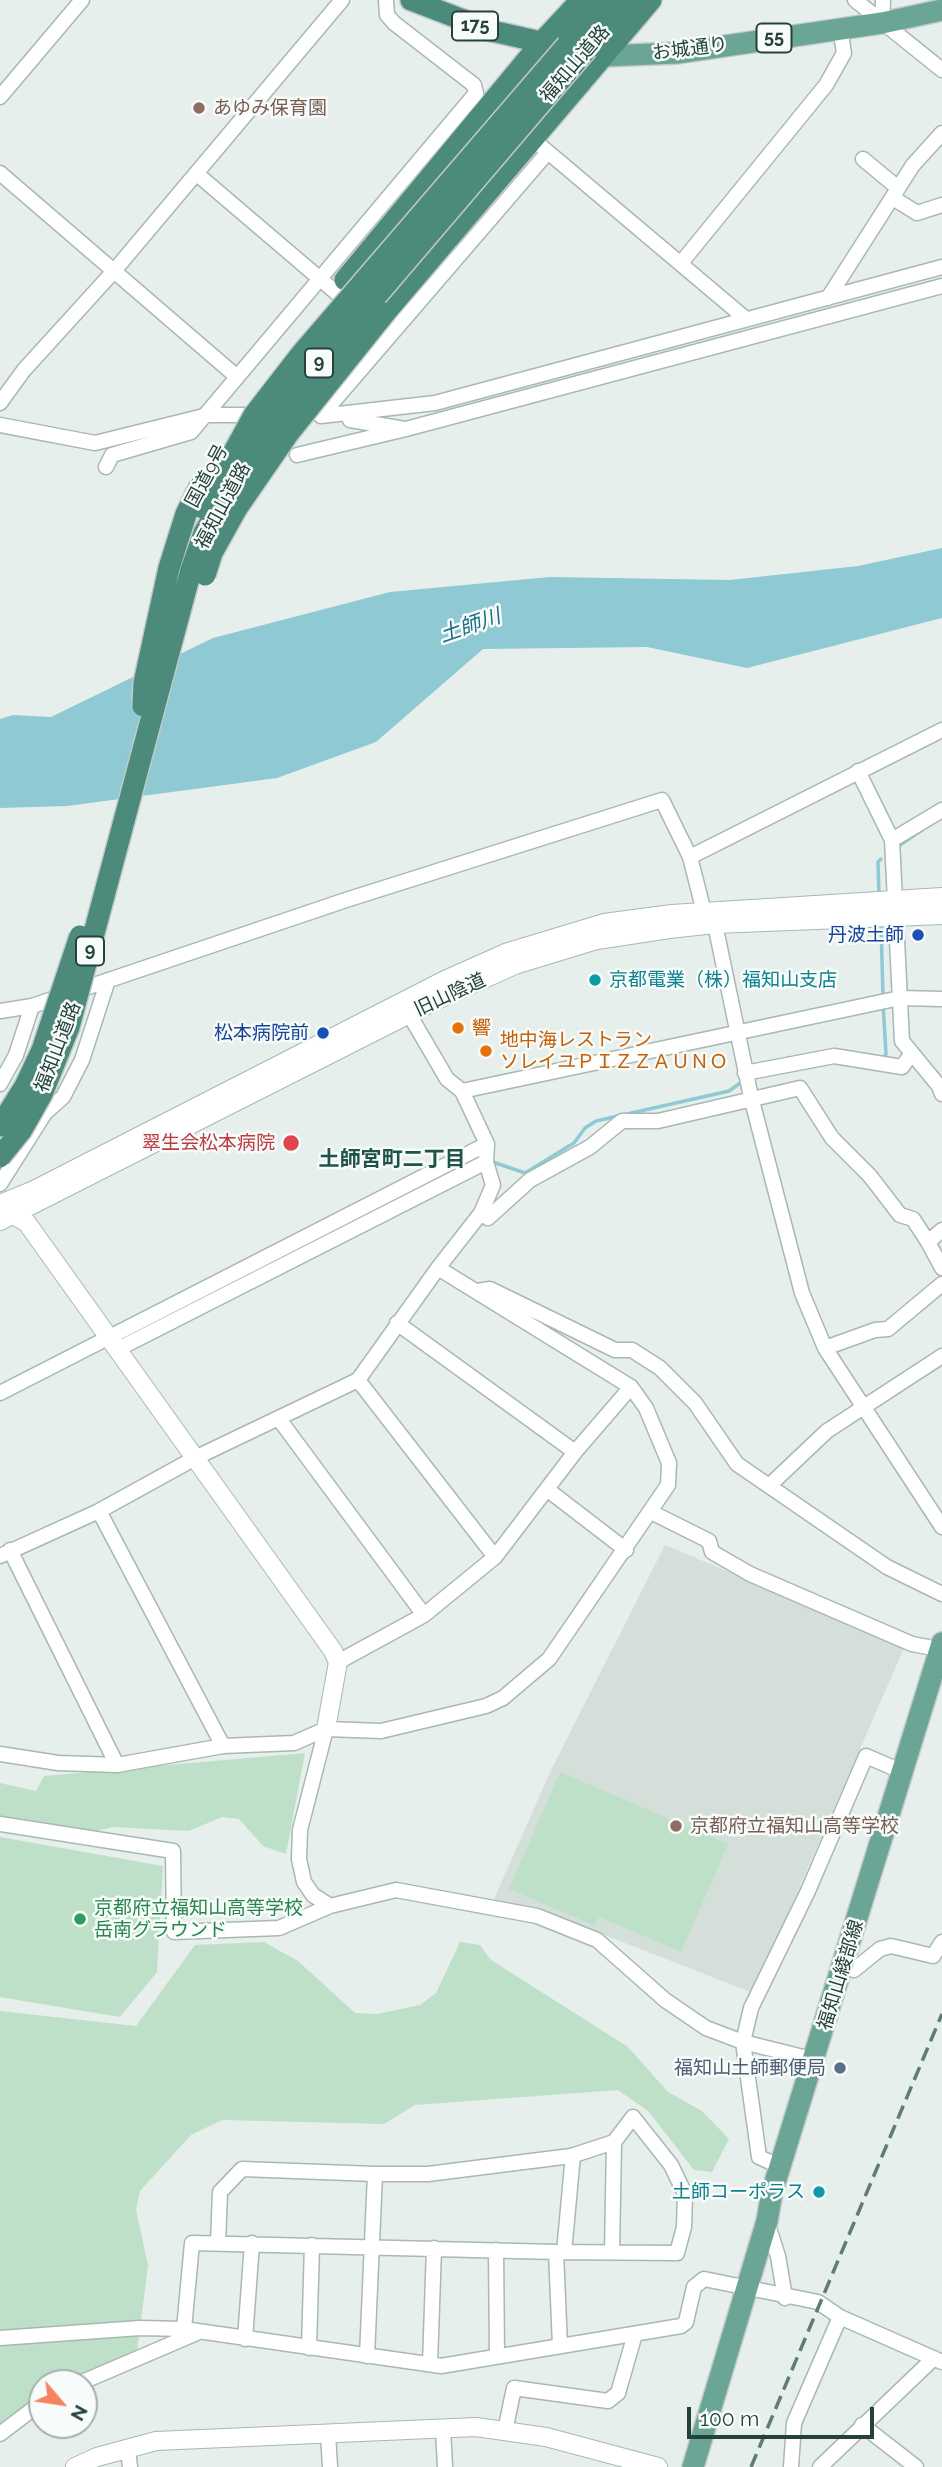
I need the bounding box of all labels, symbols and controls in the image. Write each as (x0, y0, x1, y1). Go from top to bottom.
road number: 175 (452, 12, 498, 41)
street label: 福知山道路 (535, 21, 615, 107)
road number: 55 (756, 24, 792, 52)
street label: お城通り (651, 33, 729, 65)
place label: あゆみ保育園 (213, 97, 327, 119)
marker: あゆみ保育園 (191, 100, 207, 116)
road number: 9 (305, 348, 333, 377)
street label: 国道9号 (181, 441, 233, 511)
street label: 福知山道路 (191, 459, 255, 553)
water label: 土師川 (436, 604, 504, 648)
place label: 丹波土師 (828, 924, 904, 946)
marker: 丹波土師 (910, 927, 926, 943)
road number: 9 (76, 936, 104, 966)
street label: 旧山陰道 (411, 969, 489, 1021)
place label: 京都電業（株）福知山支店 (609, 969, 837, 991)
marker: 京都電業（株）福知山支店 (587, 972, 603, 988)
street label: 福知山道路 (30, 999, 86, 1095)
place label: 響 (472, 1017, 491, 1039)
marker: 響 (450, 1020, 466, 1036)
place label: 松本病院前 (214, 1022, 309, 1044)
marker: 松本病院前 (315, 1025, 331, 1041)
place label: 地中海レストラン ソレイユＰＩＺＺＡＵＮＯ (500, 1029, 728, 1073)
marker: 地中海レストラン ソレイユＰＩＺＺＡＵＮＯ (478, 1043, 494, 1059)
place label: 翠生会松本病院 (142, 1132, 275, 1154)
marker: 翠生会松本病院 (281, 1133, 301, 1153)
district label: 土師宮町二丁目 (319, 1147, 465, 1173)
place label: 京都府立福知山高等学校 (690, 1815, 899, 1837)
marker: 京都府立福知山高等学校 (668, 1818, 684, 1834)
place label: 京都府立福知山高等学校 岳南グラウンド (94, 1897, 303, 1941)
marker: 京都府立福知山高等学校 岳南グラウンド (72, 1911, 88, 1927)
street label: 福知山綾部線 (813, 1917, 869, 2033)
place label: 福知山土師郵便局 (674, 2057, 826, 2079)
marker: 福知山土師郵便局 (832, 2060, 848, 2076)
place label: 土師コーポラス (672, 2181, 805, 2203)
marker: 土師コーポラス (811, 2184, 827, 2200)
north arrow (28, 2369, 98, 2439)
scale bar (690, 2394, 877, 2438)
text: N (66, 2402, 93, 2425)
text: 100 m (700, 2406, 759, 2431)

